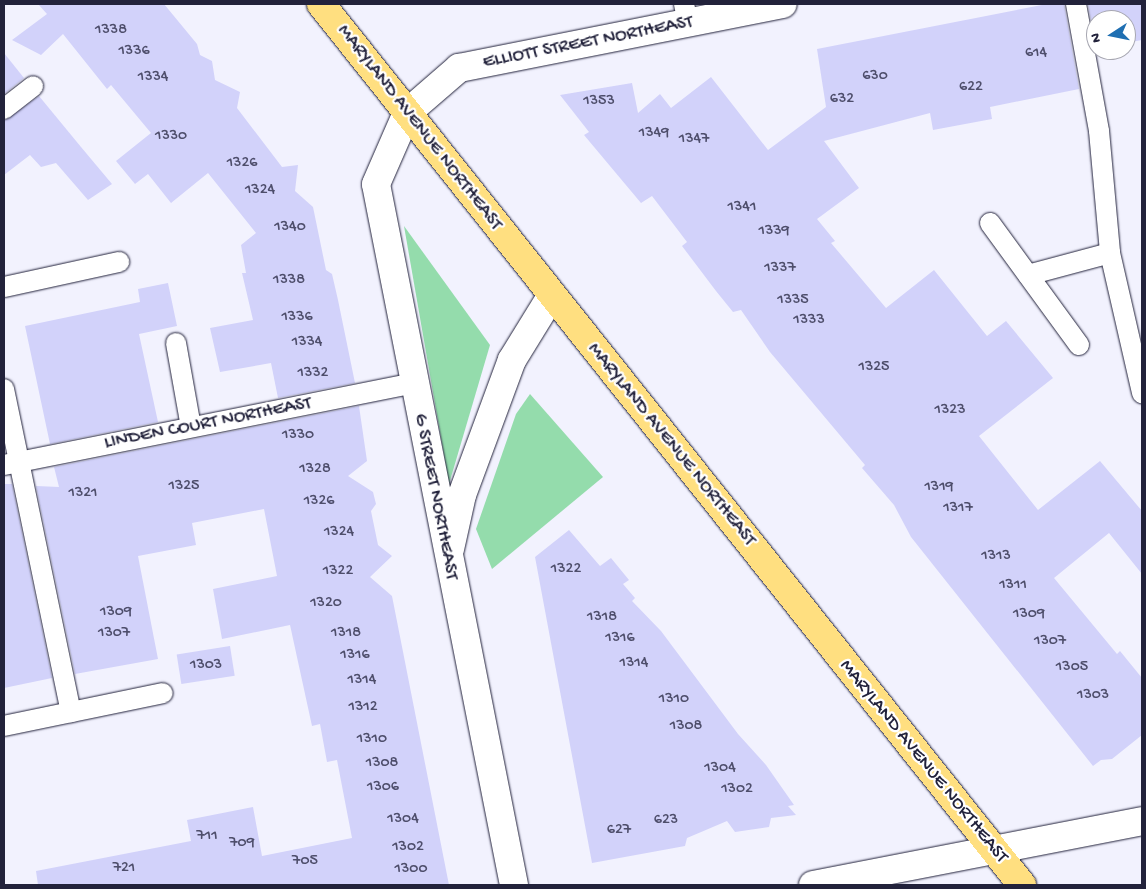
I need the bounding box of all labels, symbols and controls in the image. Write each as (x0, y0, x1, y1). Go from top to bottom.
north arrow (1086, 10, 1136, 60)
street label: ELLIOTT STREET NORTHEAST (481, 11, 695, 75)
street label: MARYLAND AVENUE NORTHEAST (332, 20, 506, 236)
house number: 1338 (95, 21, 127, 41)
text: N (1088, 32, 1106, 44)
house number: 1336 (118, 42, 150, 62)
house number: 614 (1025, 44, 1047, 64)
house number: 630 (862, 67, 888, 87)
house number: 1334 (138, 68, 168, 88)
house number: 622 (959, 78, 983, 98)
house number: 632 (830, 90, 854, 110)
house number: 1353 (583, 92, 615, 112)
house number: 1349 (639, 124, 669, 144)
house number: 1330 (155, 127, 187, 147)
house number: 1347 (679, 130, 709, 150)
house number: 1326 (227, 154, 257, 174)
house number: 1324 (245, 181, 275, 201)
house number: 1341 (728, 198, 756, 218)
house number: 1340 (274, 218, 306, 238)
house number: 1339 (758, 222, 790, 242)
house number: 1337 (764, 259, 796, 279)
house number: 1338 (273, 271, 305, 291)
house number: 1335 (777, 291, 809, 311)
house number: 1336 (281, 308, 313, 328)
house number: 1333 (793, 311, 825, 331)
house number: 1334 (292, 333, 322, 353)
street label: MARYLAND AVENUE NORTHEAST (582, 339, 760, 551)
house number: 1325 (858, 358, 890, 378)
house number: 1332 (298, 364, 328, 384)
street label: LINDEN COURT NORTHEAST (102, 393, 314, 455)
house number: 1323 (935, 401, 965, 421)
street label: G STREET NORTHEAST (408, 412, 462, 582)
house number: 1330 (282, 426, 314, 446)
house number: 1328 (299, 460, 331, 480)
house number: 1325 (168, 477, 200, 497)
house number: 1319 (924, 478, 954, 498)
house number: 1321 (68, 484, 98, 504)
house number: 1326 (304, 492, 334, 512)
house number: 1317 (943, 499, 973, 519)
house number: 1324 (324, 523, 354, 543)
house number: 1313 (981, 547, 1011, 567)
house number: 1322 (551, 560, 581, 580)
house number: 1322 (323, 562, 353, 582)
house number: 1311 (999, 576, 1027, 596)
house number: 1320 (310, 594, 342, 614)
house number: 1309 (100, 603, 132, 623)
house number: 1309 (1013, 605, 1045, 625)
house number: 1318 (587, 608, 617, 628)
house number: 1307 (98, 624, 130, 644)
house number: 1318 (331, 624, 361, 644)
house number: 1316 (605, 629, 635, 649)
house number: 1307 (1034, 632, 1066, 652)
house number: 1316 (340, 646, 370, 666)
house number: 1314 (620, 654, 648, 674)
house number: 1303 (190, 656, 222, 676)
street label: MARYLAND AVENUE NORTHEAST (834, 656, 1012, 868)
house number: 1305 (1056, 658, 1088, 678)
house number: 1314 (348, 671, 376, 691)
house number: 1303 (1077, 686, 1109, 706)
house number: 1310 (659, 690, 689, 710)
house number: 1312 (348, 698, 378, 718)
house number: 1308 (670, 717, 702, 737)
house number: 1310 (357, 730, 387, 750)
house number: 1308 (366, 754, 398, 774)
house number: 1304 (704, 759, 736, 779)
house number: 1306 (367, 778, 399, 798)
house number: 1302 (721, 780, 753, 800)
house number: 1304 (387, 810, 419, 830)
house number: 623 (654, 811, 678, 831)
house number: 627 (607, 821, 631, 841)
house number: 711 (196, 827, 218, 847)
house number: 709 (229, 834, 255, 854)
house number: 1302 (392, 838, 424, 858)
house number: 705 (292, 852, 318, 872)
house number: 721 (113, 859, 135, 879)
house number: 1300 (395, 860, 427, 880)

